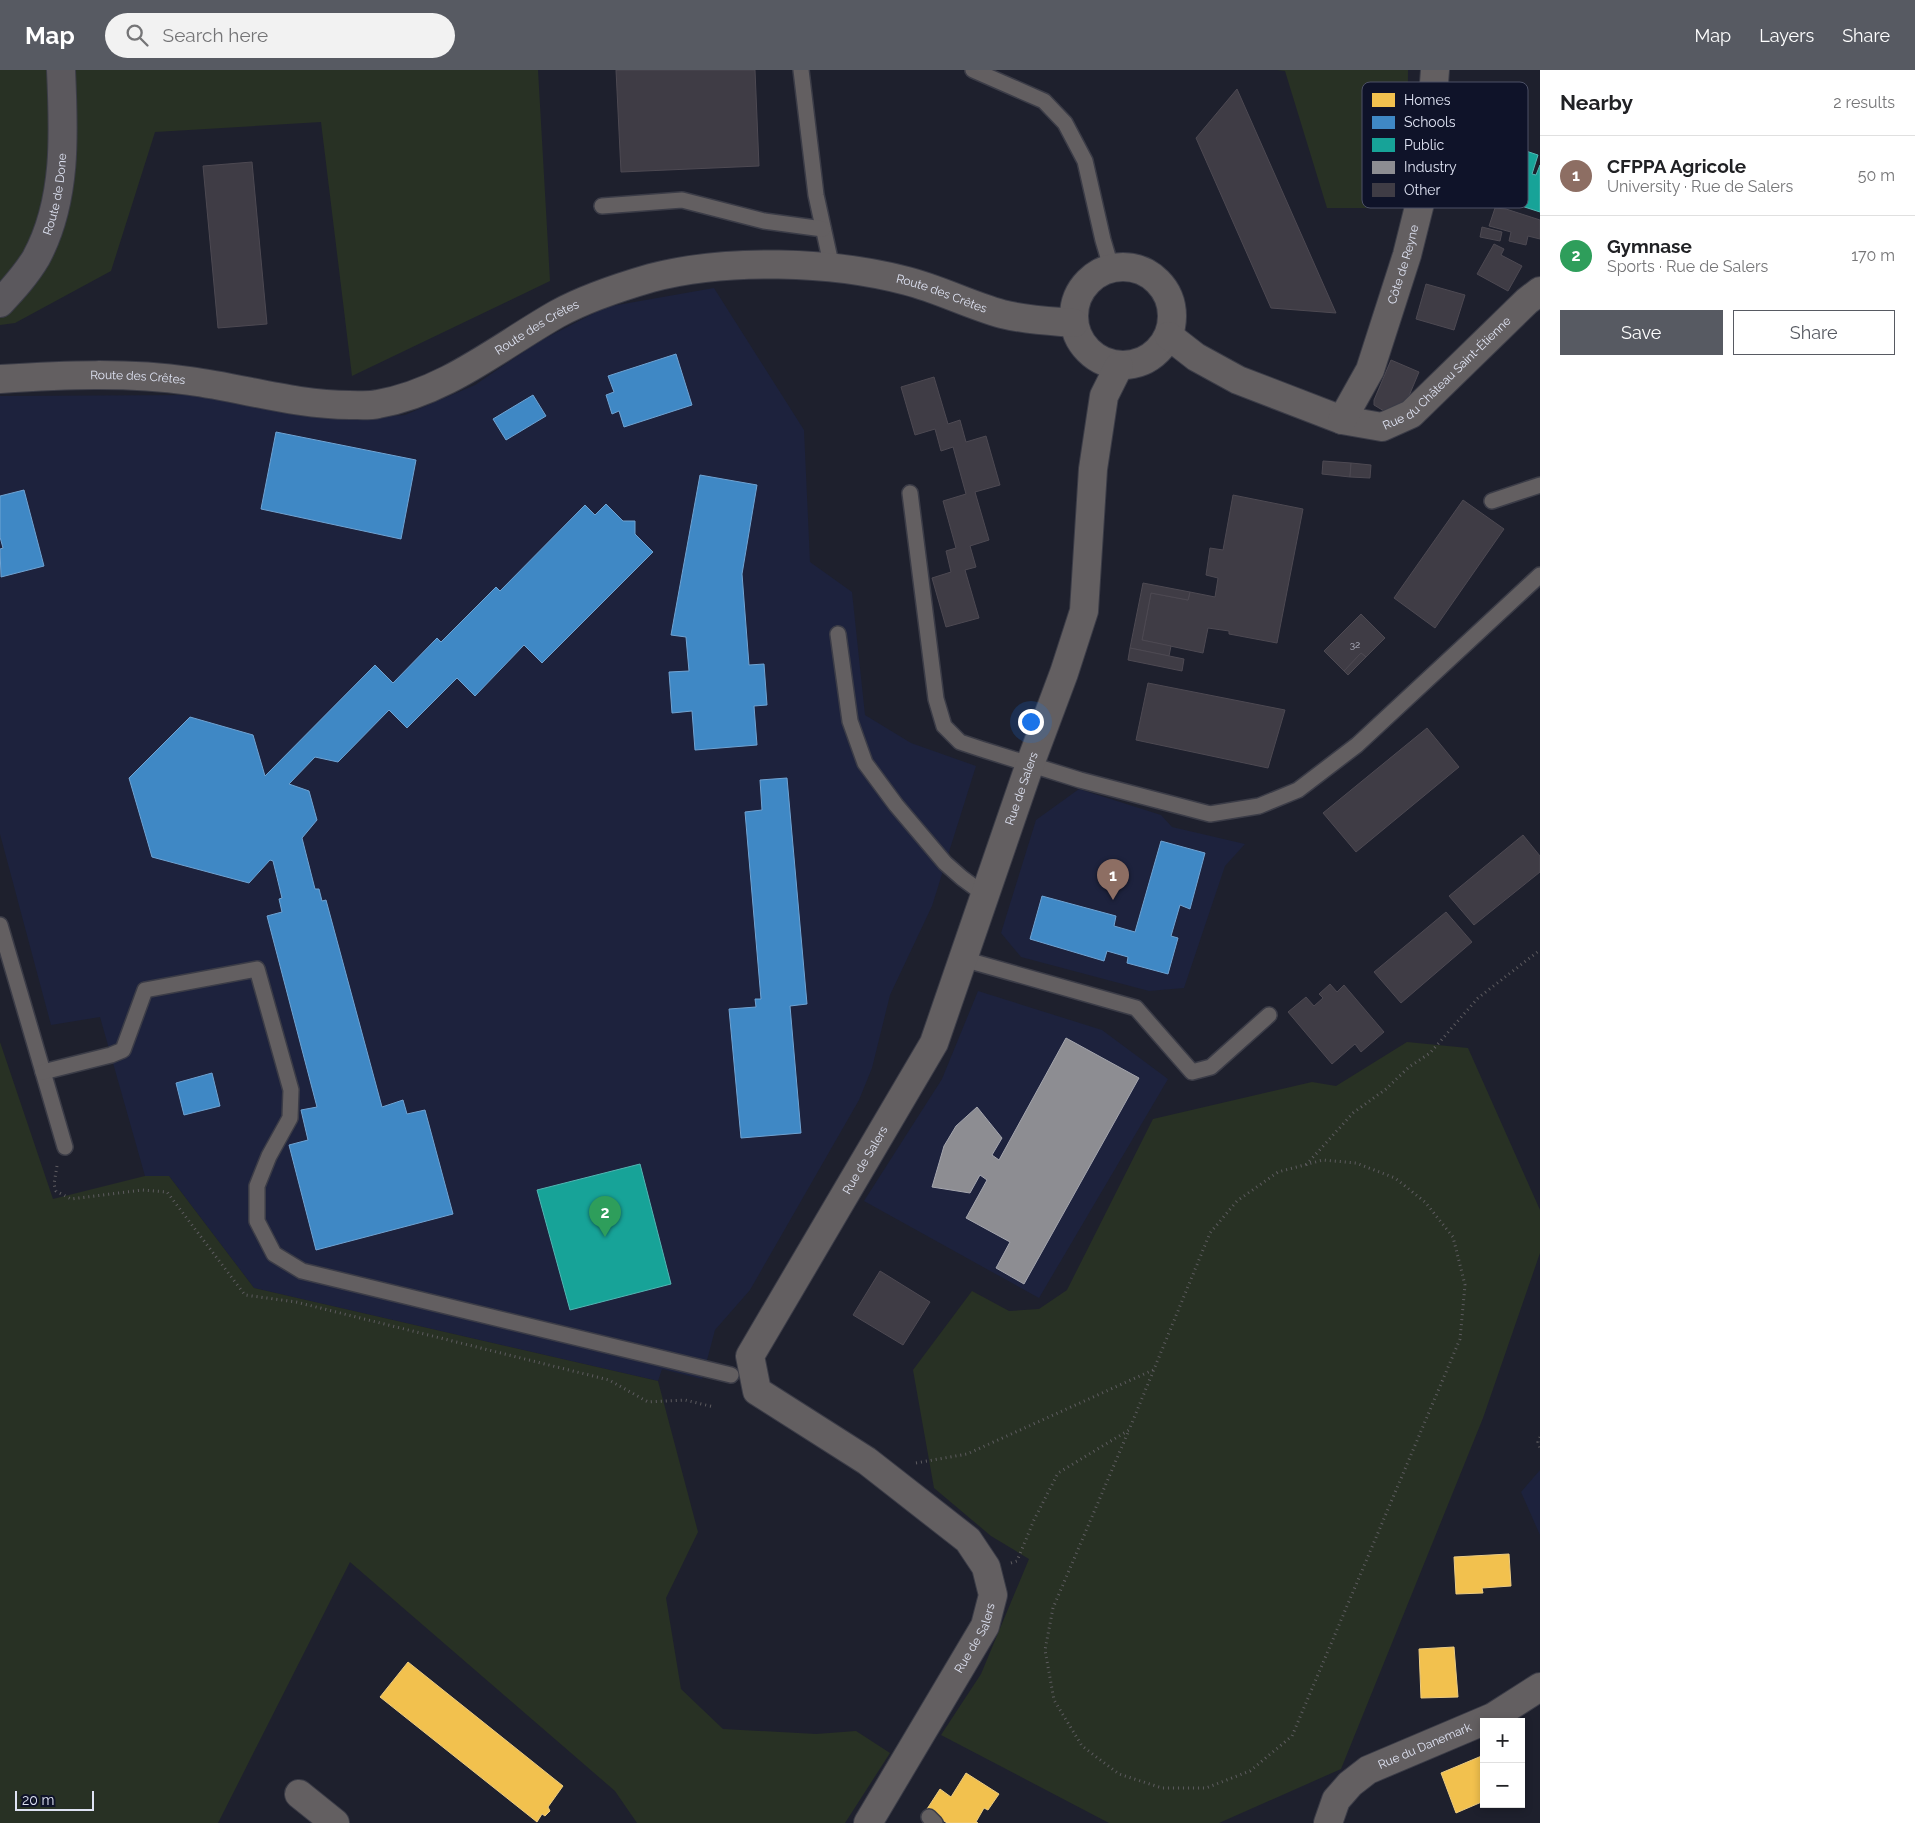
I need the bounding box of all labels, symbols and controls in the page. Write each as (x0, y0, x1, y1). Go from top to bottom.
search box (105, 13, 455, 58)
text: Map (25, 21, 75, 50)
icon: search (123, 21, 151, 49)
text: Search here (163, 24, 268, 46)
text: Map (1695, 25, 1731, 46)
text: Layers (1759, 25, 1814, 46)
text: Share (1842, 25, 1890, 46)
legend (1362, 82, 1528, 208)
text: Nearby (1560, 90, 1633, 115)
text: Homes (1404, 92, 1451, 108)
text: 2 results (1833, 93, 1895, 112)
text: Schools (1404, 114, 1456, 130)
text: Public (1404, 137, 1445, 153)
street label: Route de Done (40, 153, 69, 237)
text: CFPPA Agricole (1607, 155, 1746, 177)
text: Industry (1404, 159, 1457, 175)
text: 1 (1572, 166, 1580, 185)
text: 50 m (1858, 166, 1895, 185)
text: University · Rue de Salers (1607, 177, 1793, 196)
text: Other (1404, 182, 1441, 198)
street label: Côte de Reyne (1385, 223, 1421, 306)
text: Gymnase (1607, 235, 1692, 257)
text: 2 (1571, 246, 1581, 265)
text: 170 m (1851, 246, 1895, 265)
text: Sports · Rue de Salers (1607, 257, 1768, 276)
street label: Route des Crêtes (895, 272, 989, 316)
street label: Route des Crêtes (492, 297, 581, 358)
button: Save (1560, 310, 1723, 355)
button: Share (1733, 310, 1895, 355)
street label: Rue du Château Saint-Étienne (1381, 314, 1514, 433)
street label: Route des Crêtes (90, 368, 186, 387)
house number: 32 (1350, 639, 1360, 650)
your location (1018, 709, 1044, 735)
street label: Rue de Salers (1002, 750, 1041, 827)
pin: 1 (1097, 859, 1129, 900)
street label: Rue de Salers (840, 1123, 891, 1197)
pin: 2 (589, 1196, 621, 1237)
street label: Rue de Salers (952, 1602, 998, 1676)
map controls (1480, 1718, 1525, 1808)
button: + (1480, 1718, 1525, 1763)
street label: Rue du Danemark (1376, 1720, 1474, 1772)
button: − (1480, 1763, 1525, 1808)
scale bar (15, 1788, 94, 1811)
text: 20 m (22, 1792, 54, 1808)

